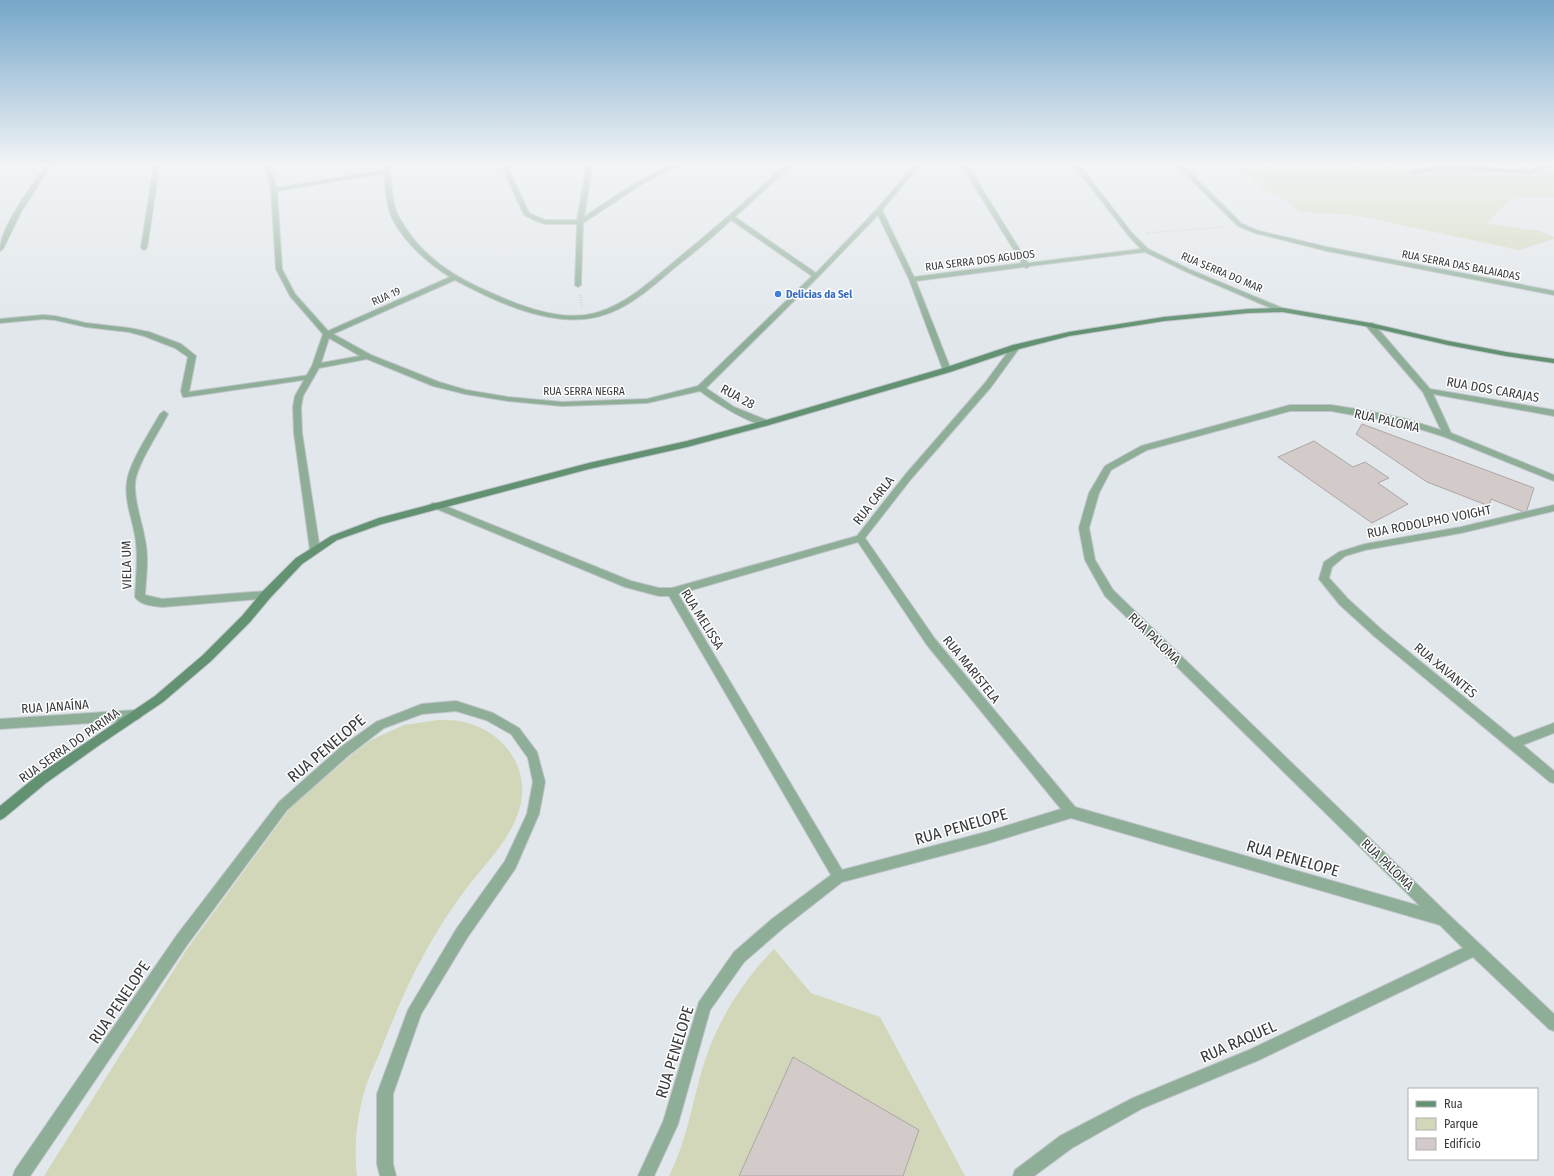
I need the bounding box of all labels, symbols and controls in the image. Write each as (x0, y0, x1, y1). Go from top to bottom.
street label: RUA SERRA DOS AGUDOS (925, 247, 1036, 274)
street label: RUA SERRA DAS BALAIADAS (1401, 248, 1522, 283)
street label: RUA SERRA DO MAR (1179, 249, 1264, 295)
street label: RUA 19 (370, 284, 403, 309)
place label: Delicias da Sel (786, 288, 853, 301)
marker: Delicias da Sel (773, 289, 783, 299)
street label: RUA DOS CARAJAS (1445, 374, 1540, 405)
street label: RUA 28 (718, 381, 757, 412)
street label: RUA SERRA NEGRA (543, 385, 625, 398)
street label: RUA PALOMA (1353, 406, 1421, 435)
street label: RUA CARLA (850, 473, 897, 528)
street label: RUA RODOLPHO VOIGHT (1366, 502, 1493, 541)
street label: VIELA UM (119, 541, 134, 589)
street label: RUA MELISSA (678, 586, 727, 652)
street label: RUA PALOMA (1125, 610, 1184, 667)
street label: RUA MARISTELA (940, 633, 1003, 706)
street label: RUA XAVANTES (1411, 640, 1480, 701)
street label: RUA JANAÍNA (21, 697, 89, 716)
street label: RUA SERRA DO PARIMA (16, 705, 123, 786)
street label: RUA PENELOPE (284, 710, 369, 786)
street label: RUA PENELOPE (913, 804, 1010, 849)
street label: RUA PENELOPE (1244, 836, 1341, 881)
street label: RUA PALOMA (1358, 836, 1417, 893)
street label: RUA PENELOPE (85, 957, 154, 1047)
street label: RUA PENELOPE (651, 1004, 698, 1101)
street label: RUA RAQUEL (1197, 1016, 1279, 1067)
legend (1408, 1088, 1538, 1160)
text: Rua (1444, 1097, 1463, 1111)
text: Parque (1444, 1117, 1478, 1131)
text: Edifício (1444, 1137, 1481, 1151)

